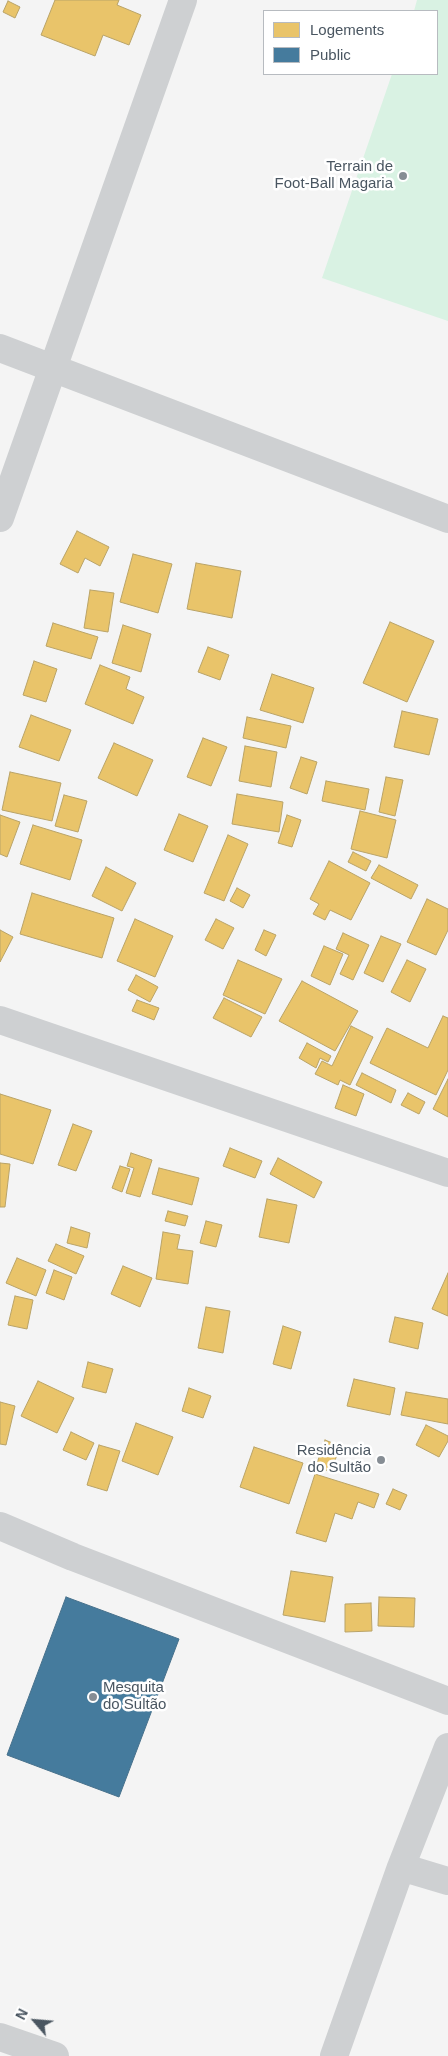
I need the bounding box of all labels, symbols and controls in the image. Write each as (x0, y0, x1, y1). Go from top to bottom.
legend (263, 10, 438, 75)
text: Logements (310, 21, 384, 38)
text: Public (310, 46, 351, 63)
place label: Terrain de Foot-Ball Magaria (275, 158, 393, 193)
marker: Terrain de Foot-Ball Magaria (397, 170, 409, 182)
place label: Residência do Sultão (297, 1442, 371, 1477)
marker: Residência do Sultão (375, 1454, 387, 1466)
place label: Mesquita do Sultão (103, 1679, 166, 1714)
marker: Mesquita do Sultão (87, 1691, 99, 1703)
north arrow (10, 1996, 60, 2046)
text: N (12, 2006, 31, 2022)

